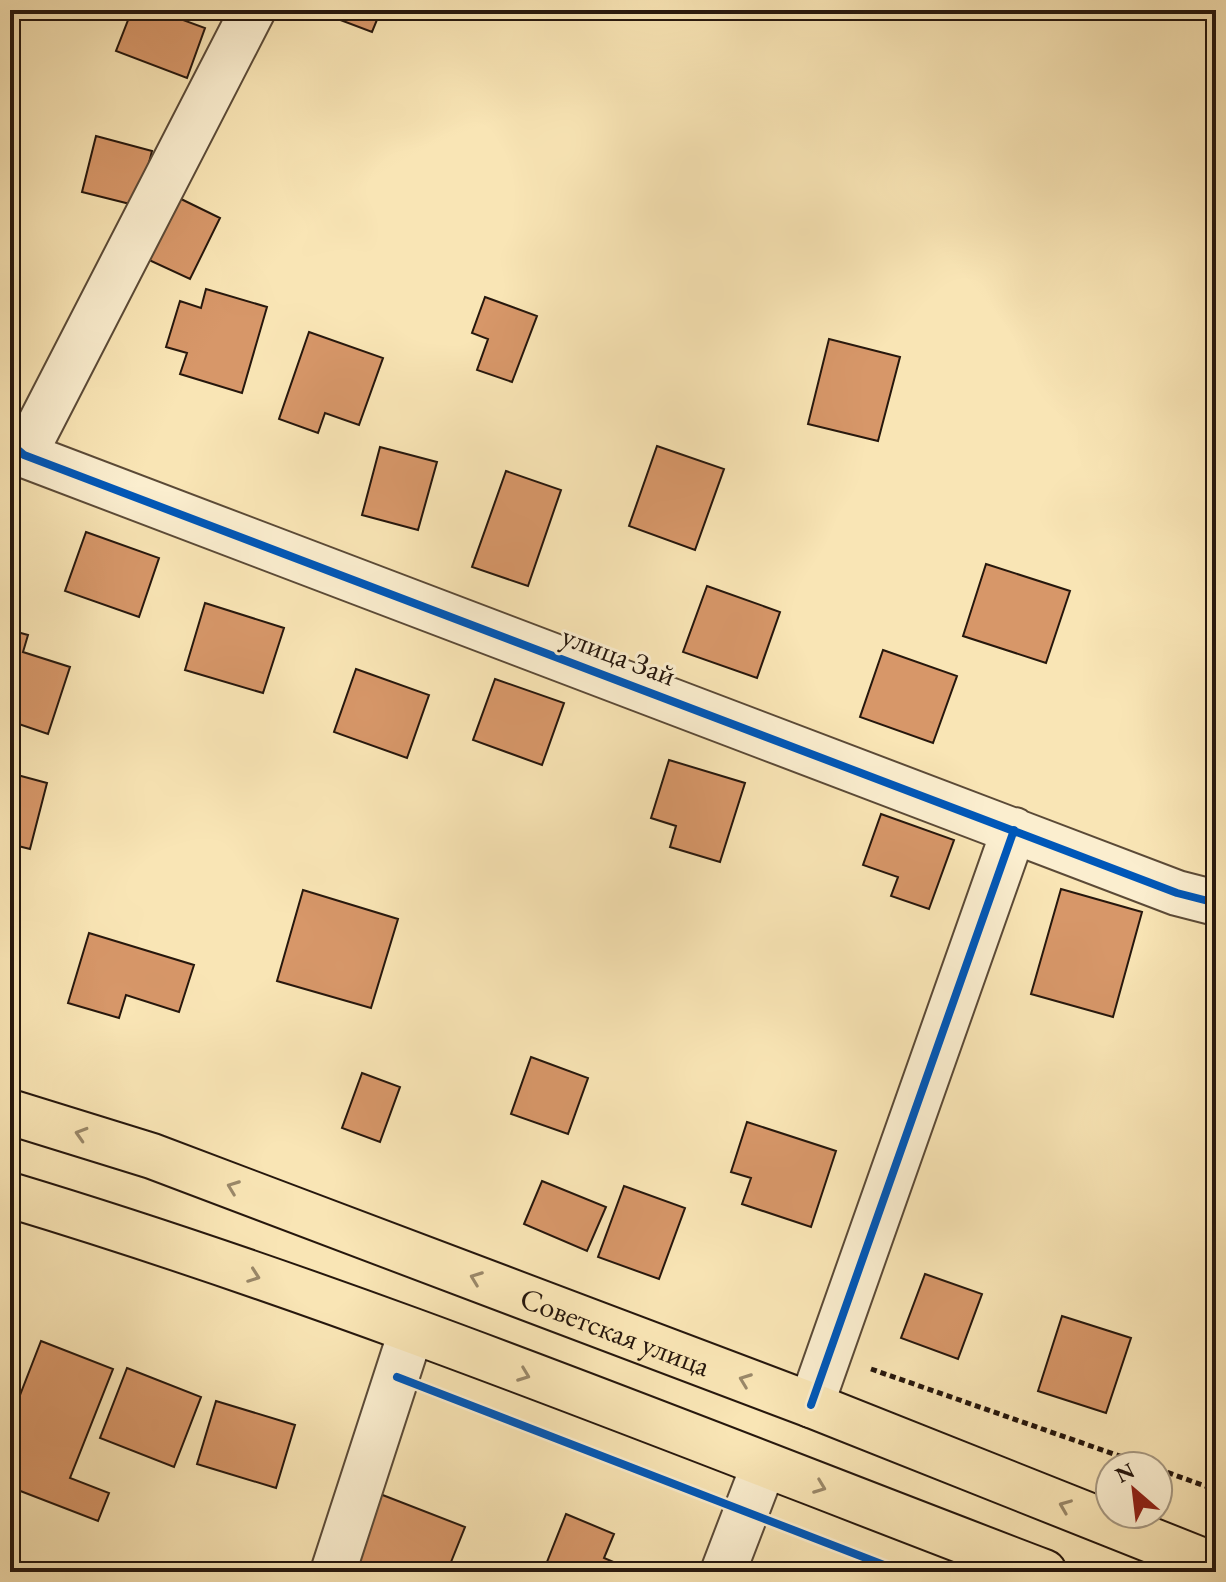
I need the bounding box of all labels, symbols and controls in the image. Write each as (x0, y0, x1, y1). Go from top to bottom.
street label: улица Зай (556, 615, 682, 695)
one-way arrow (75, 1127, 88, 1143)
one-way arrow (227, 1180, 241, 1196)
one-way arrow (246, 1266, 260, 1283)
one-way arrow (470, 1271, 484, 1288)
street label: Советская улица (515, 1277, 716, 1385)
one-way arrow (516, 1365, 530, 1382)
one-way arrow (739, 1373, 753, 1390)
north arrow (1094, 1450, 1174, 1530)
text: N (1110, 1456, 1140, 1490)
one-way arrow (812, 1477, 826, 1494)
one-way arrow (1059, 1499, 1073, 1516)

